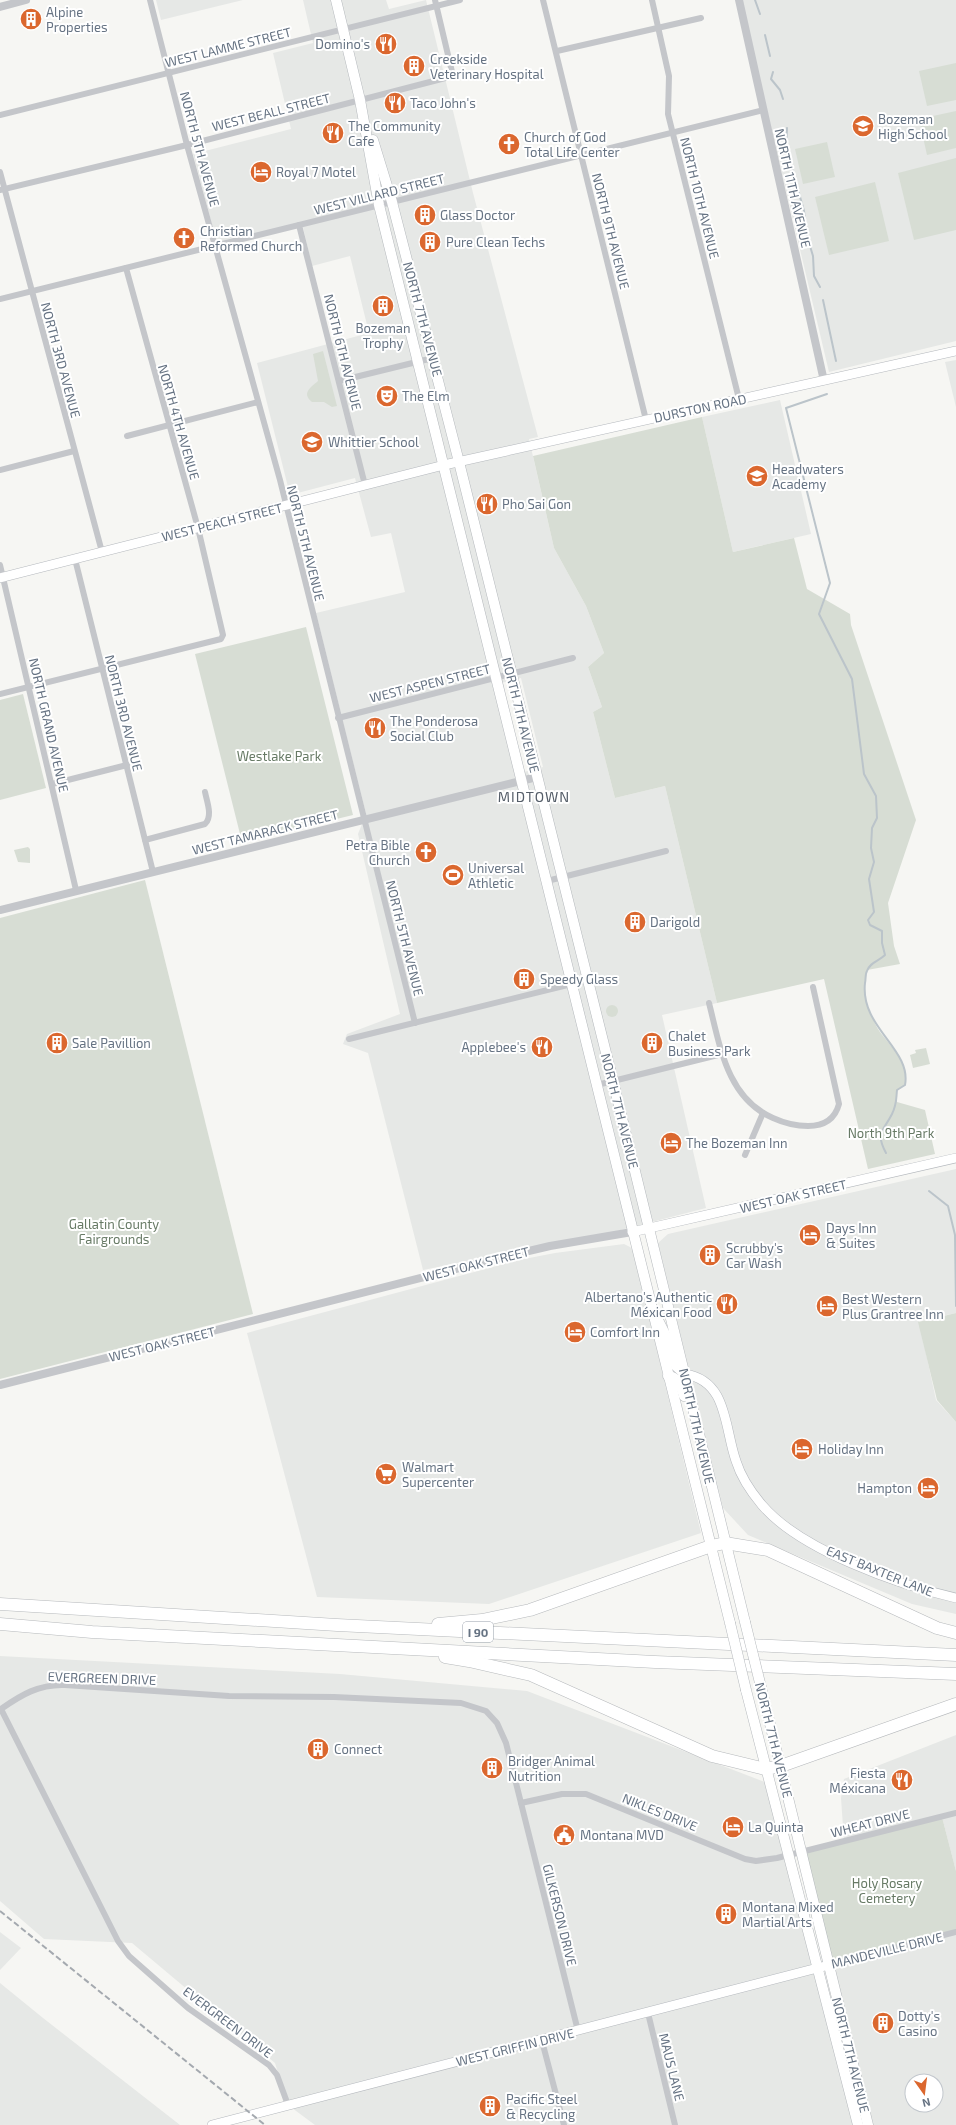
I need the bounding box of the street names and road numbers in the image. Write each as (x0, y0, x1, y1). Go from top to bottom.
street label: WEST LAMME STREET (163, 23, 293, 70)
street label: WEST BEALL STREET (210, 89, 332, 134)
street label: NORTH 5TH AVENUE (177, 90, 223, 208)
street label: NORTH 11TH AVENUE (771, 127, 815, 249)
street label: NORTH 10TH AVENUE (677, 136, 723, 260)
street label: WEST VILLARD STREET (312, 170, 446, 218)
street label: NORTH 9TH AVENUE (589, 171, 633, 291)
street label: NORTH 7TH AVENUE (400, 260, 446, 378)
street label: NORTH 6TH AVENUE (321, 292, 365, 412)
street label: NORTH 3RD AVENUE (38, 300, 84, 420)
street label: NORTH 4TH AVENUE (155, 362, 203, 482)
street label: DURSTON ROAD (652, 390, 748, 426)
street label: NORTH 5TH AVENUE (284, 484, 328, 602)
street label: WEST PEACH STREET (160, 499, 285, 545)
street label: NORTH 3RD AVENUE (102, 653, 146, 773)
street label: NORTH GRAND AVENUE (26, 656, 72, 794)
street label: NORTH 7TH AVENUE (499, 656, 543, 774)
street label: WEST ASPEN STREET (368, 660, 493, 706)
street label: WEST TAMARACK STREET (190, 806, 340, 858)
street label: NORTH 5TH AVENUE (383, 879, 427, 997)
street label: NORTH 7TH AVENUE (598, 1052, 642, 1170)
street label: WEST OAK STREET (738, 1176, 848, 1216)
street label: WEST OAK STREET (421, 1243, 531, 1285)
street label: WEST OAK STREET (107, 1323, 217, 1365)
street label: NORTH 7TH AVENUE (676, 1367, 718, 1485)
street label: EAST BAXTER LANE (824, 1542, 936, 1600)
road number: I 90 (463, 1622, 493, 1642)
street label: EVERGREEN DRIVE (47, 1668, 157, 1688)
street label: NORTH 7TH AVENUE (752, 1681, 796, 1799)
street label: NIKLES DRIVE (620, 1790, 700, 1834)
street label: WHEAT DRIVE (829, 1805, 911, 1841)
street label: GILKERSON DRIVE (540, 1862, 580, 1968)
street label: MANDEVILLE DRIVE (829, 1928, 945, 1972)
street label: EVERGREEN DRIVE (180, 1983, 276, 2061)
street label: NORTH 7TH AVENUE (829, 1996, 873, 2114)
street label: WEST GRIFFIN DRIVE (454, 2025, 576, 2069)
street label: MAUS LANE (656, 2031, 688, 2103)

